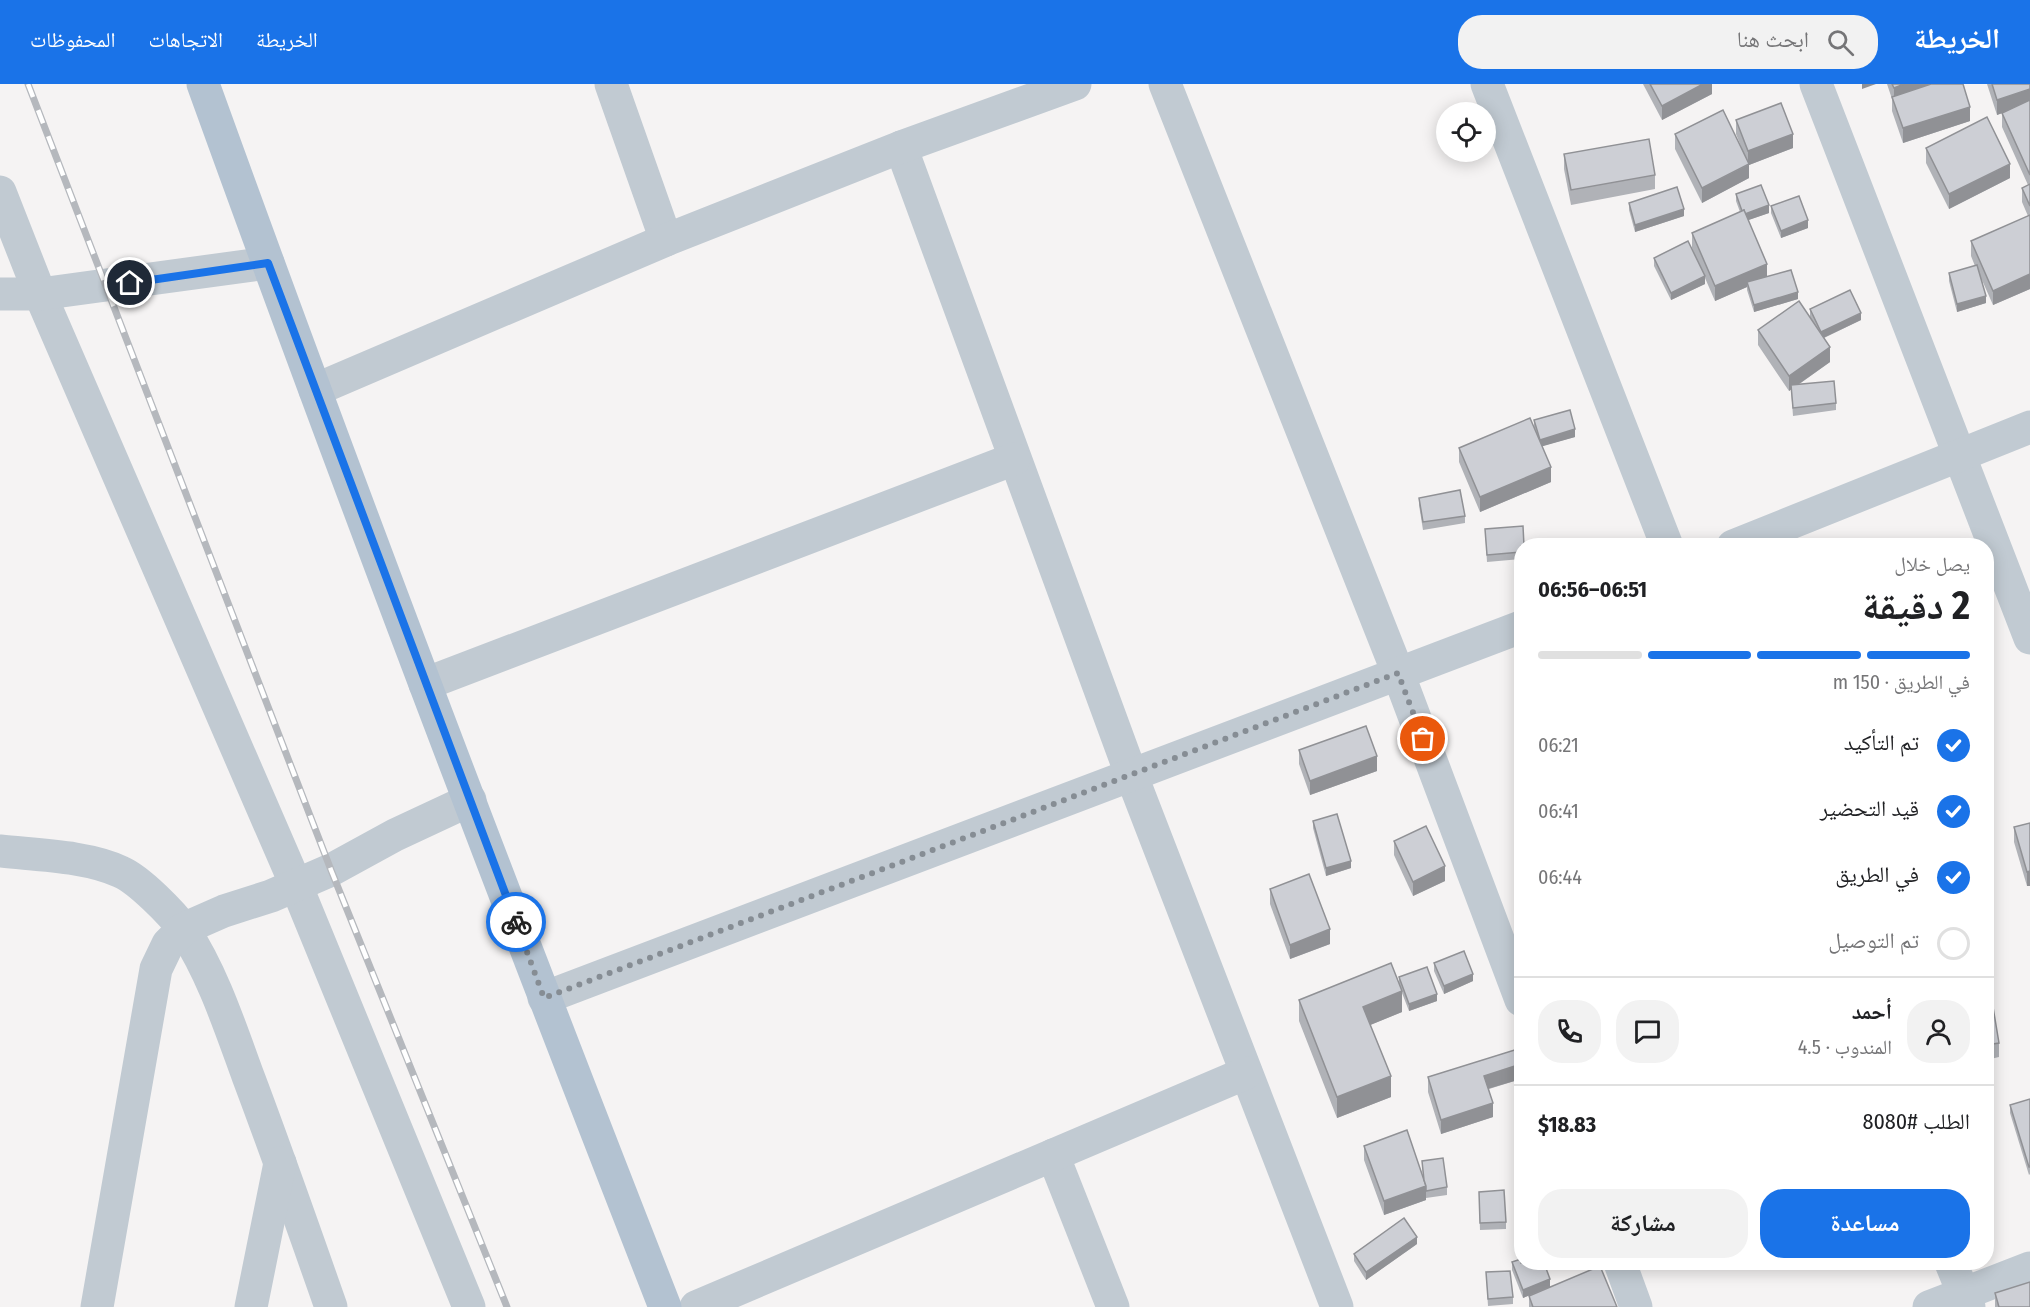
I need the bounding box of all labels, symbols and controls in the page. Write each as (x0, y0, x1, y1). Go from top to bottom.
search box (1458, 15, 1878, 69)
text: الخريطة (1914, 22, 2000, 55)
text: ابحث هنا (1737, 26, 1809, 53)
icon: search (1824, 26, 1857, 59)
text: المحفوظات (30, 27, 115, 53)
text: الاتجاهات (148, 27, 223, 53)
text: الخريطة (256, 27, 318, 53)
map controls (1436, 102, 1496, 162)
button: locate (1436, 102, 1496, 162)
pin (104, 257, 155, 308)
icon: home (113, 266, 146, 299)
text: يصل خلال (1894, 552, 1970, 576)
text: 06:51–06:56 (1538, 576, 1647, 603)
text: 2 دقيقة (1862, 583, 1970, 629)
text: في الطريق · 150 m (1833, 670, 1970, 694)
pin (1397, 713, 1448, 764)
icon: bag (1406, 722, 1439, 755)
text: تم التأكيد (1844, 729, 1919, 756)
icon: check (1937, 729, 1970, 762)
text: 06:21 (1538, 733, 1579, 757)
text: قيد التحضير (1820, 795, 1919, 822)
icon: check (1937, 795, 1970, 828)
text: 06:41 (1538, 799, 1579, 823)
text: في الطريق (1835, 861, 1919, 888)
icon: check (1937, 861, 1970, 894)
text: 06:44 (1538, 865, 1582, 889)
courier (486, 892, 546, 952)
icon: bike (500, 906, 533, 939)
text: تم التوصيل (1828, 927, 1919, 954)
text: أحمد (1852, 998, 1892, 1025)
button: phone (1538, 1000, 1601, 1063)
button: chat (1616, 1000, 1679, 1063)
button: person (1907, 1000, 1970, 1063)
text: المندوب · 4.5 (1798, 1035, 1892, 1059)
text: الطلب #8080 (1862, 1108, 1970, 1135)
text: $18.83 (1538, 1111, 1596, 1138)
button: مشاركة (1538, 1189, 1748, 1258)
button: مساعدة (1760, 1189, 1970, 1258)

